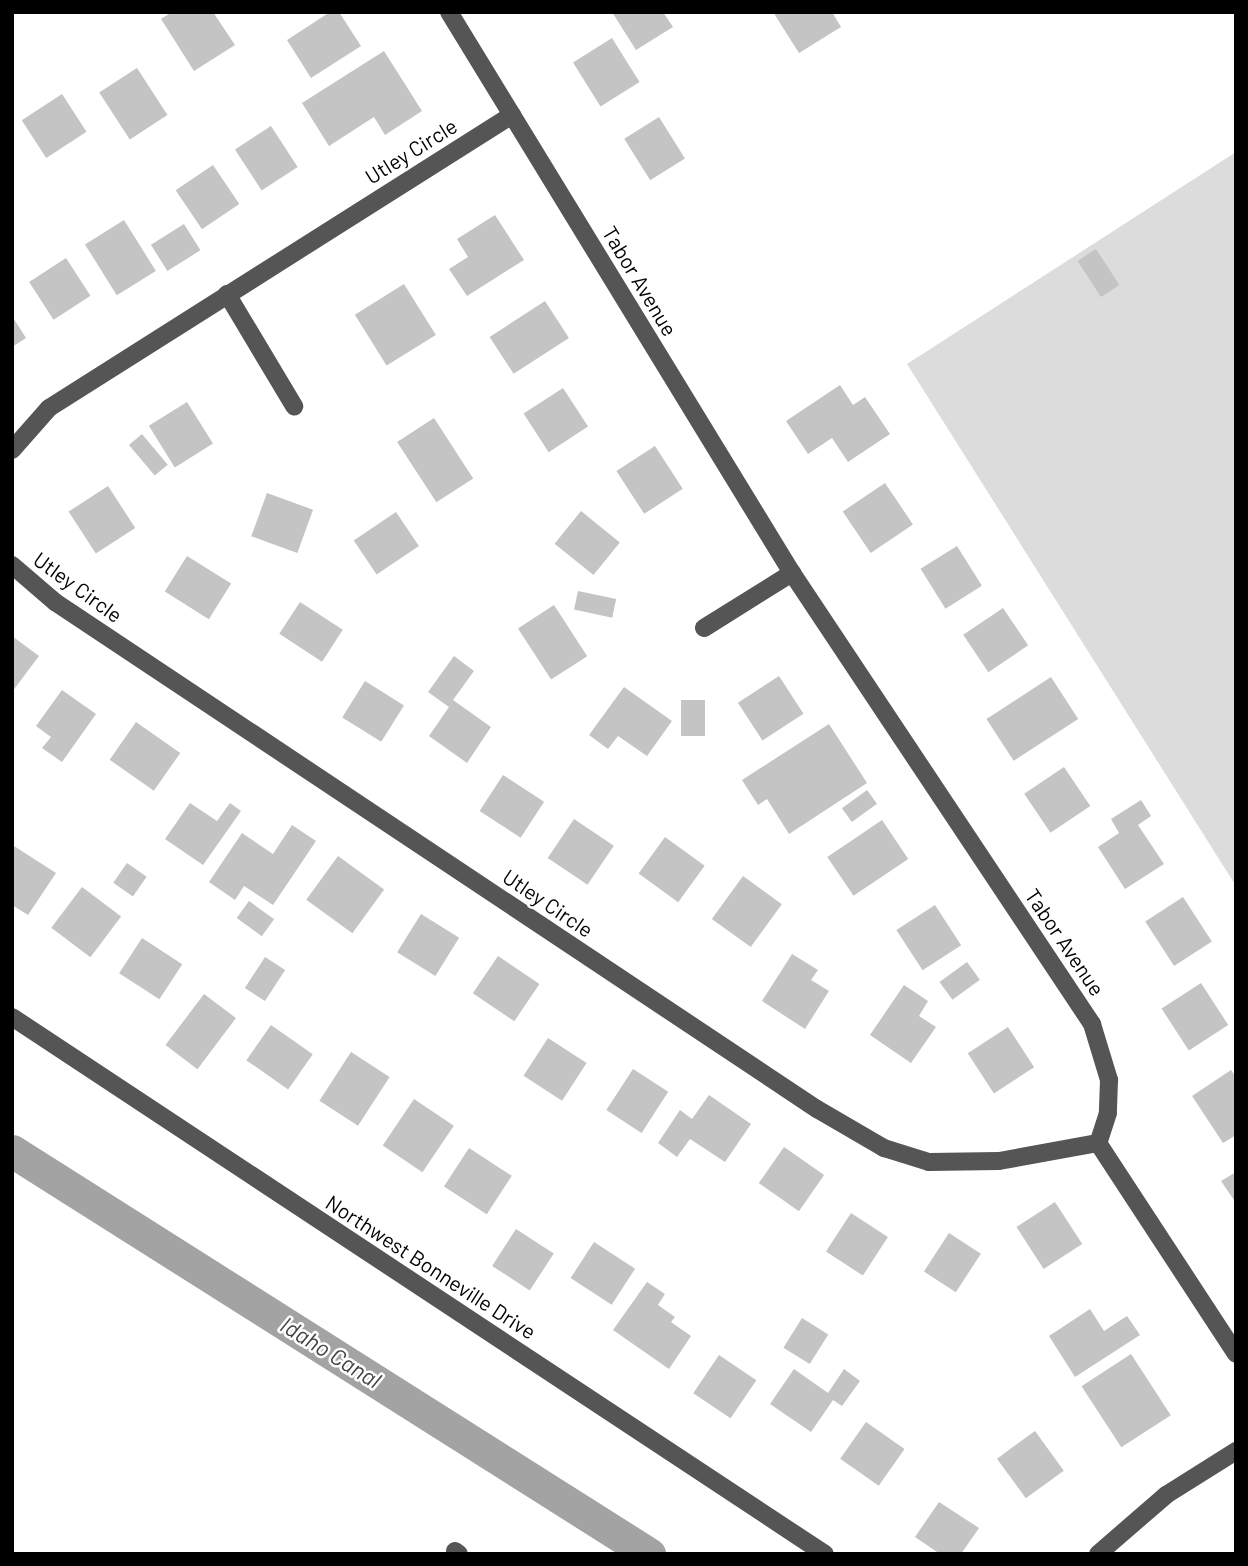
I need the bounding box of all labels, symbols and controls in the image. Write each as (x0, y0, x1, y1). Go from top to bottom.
street label: Utley Circle (360, 113, 462, 189)
street label: Tabor Avenue (597, 221, 683, 341)
street label: Utley Circle (29, 546, 127, 628)
street label: Utley Circle (498, 864, 598, 942)
street label: Tabor Avenue (1020, 884, 1110, 1000)
street label: Northwest Bonneville Drive (321, 1190, 541, 1344)
water label: Idaho Canal (276, 1310, 386, 1394)

